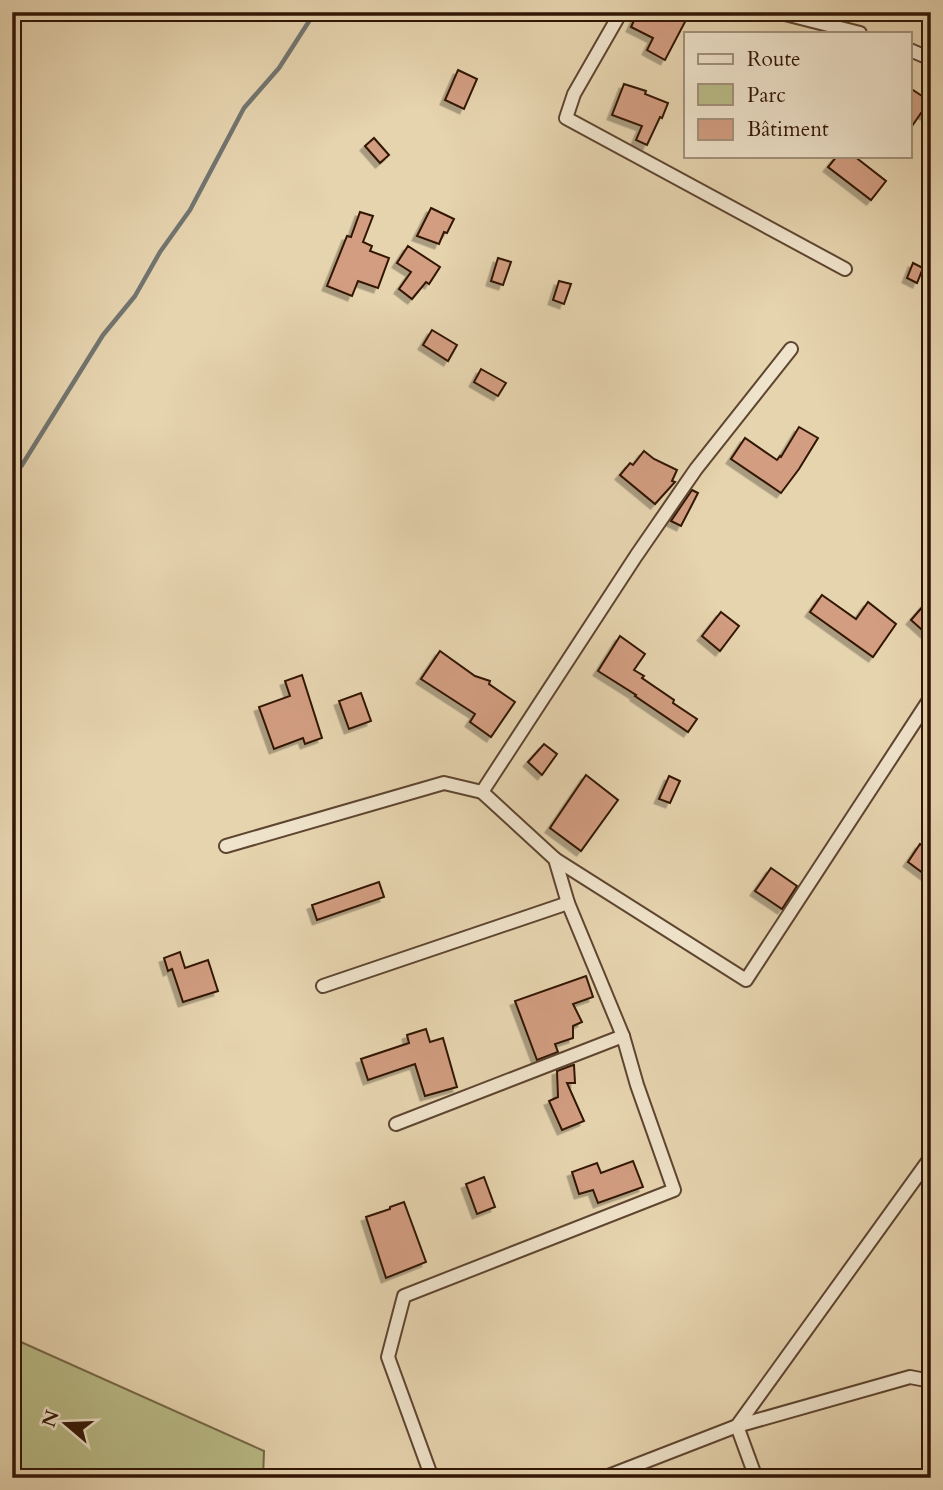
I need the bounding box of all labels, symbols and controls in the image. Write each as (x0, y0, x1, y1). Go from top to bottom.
legend (684, 32, 912, 158)
text: Route (747, 45, 801, 74)
text: Parc (747, 81, 786, 110)
text: Bâtiment (747, 115, 829, 144)
north arrow (32, 1388, 102, 1458)
text: N (36, 1406, 66, 1431)

